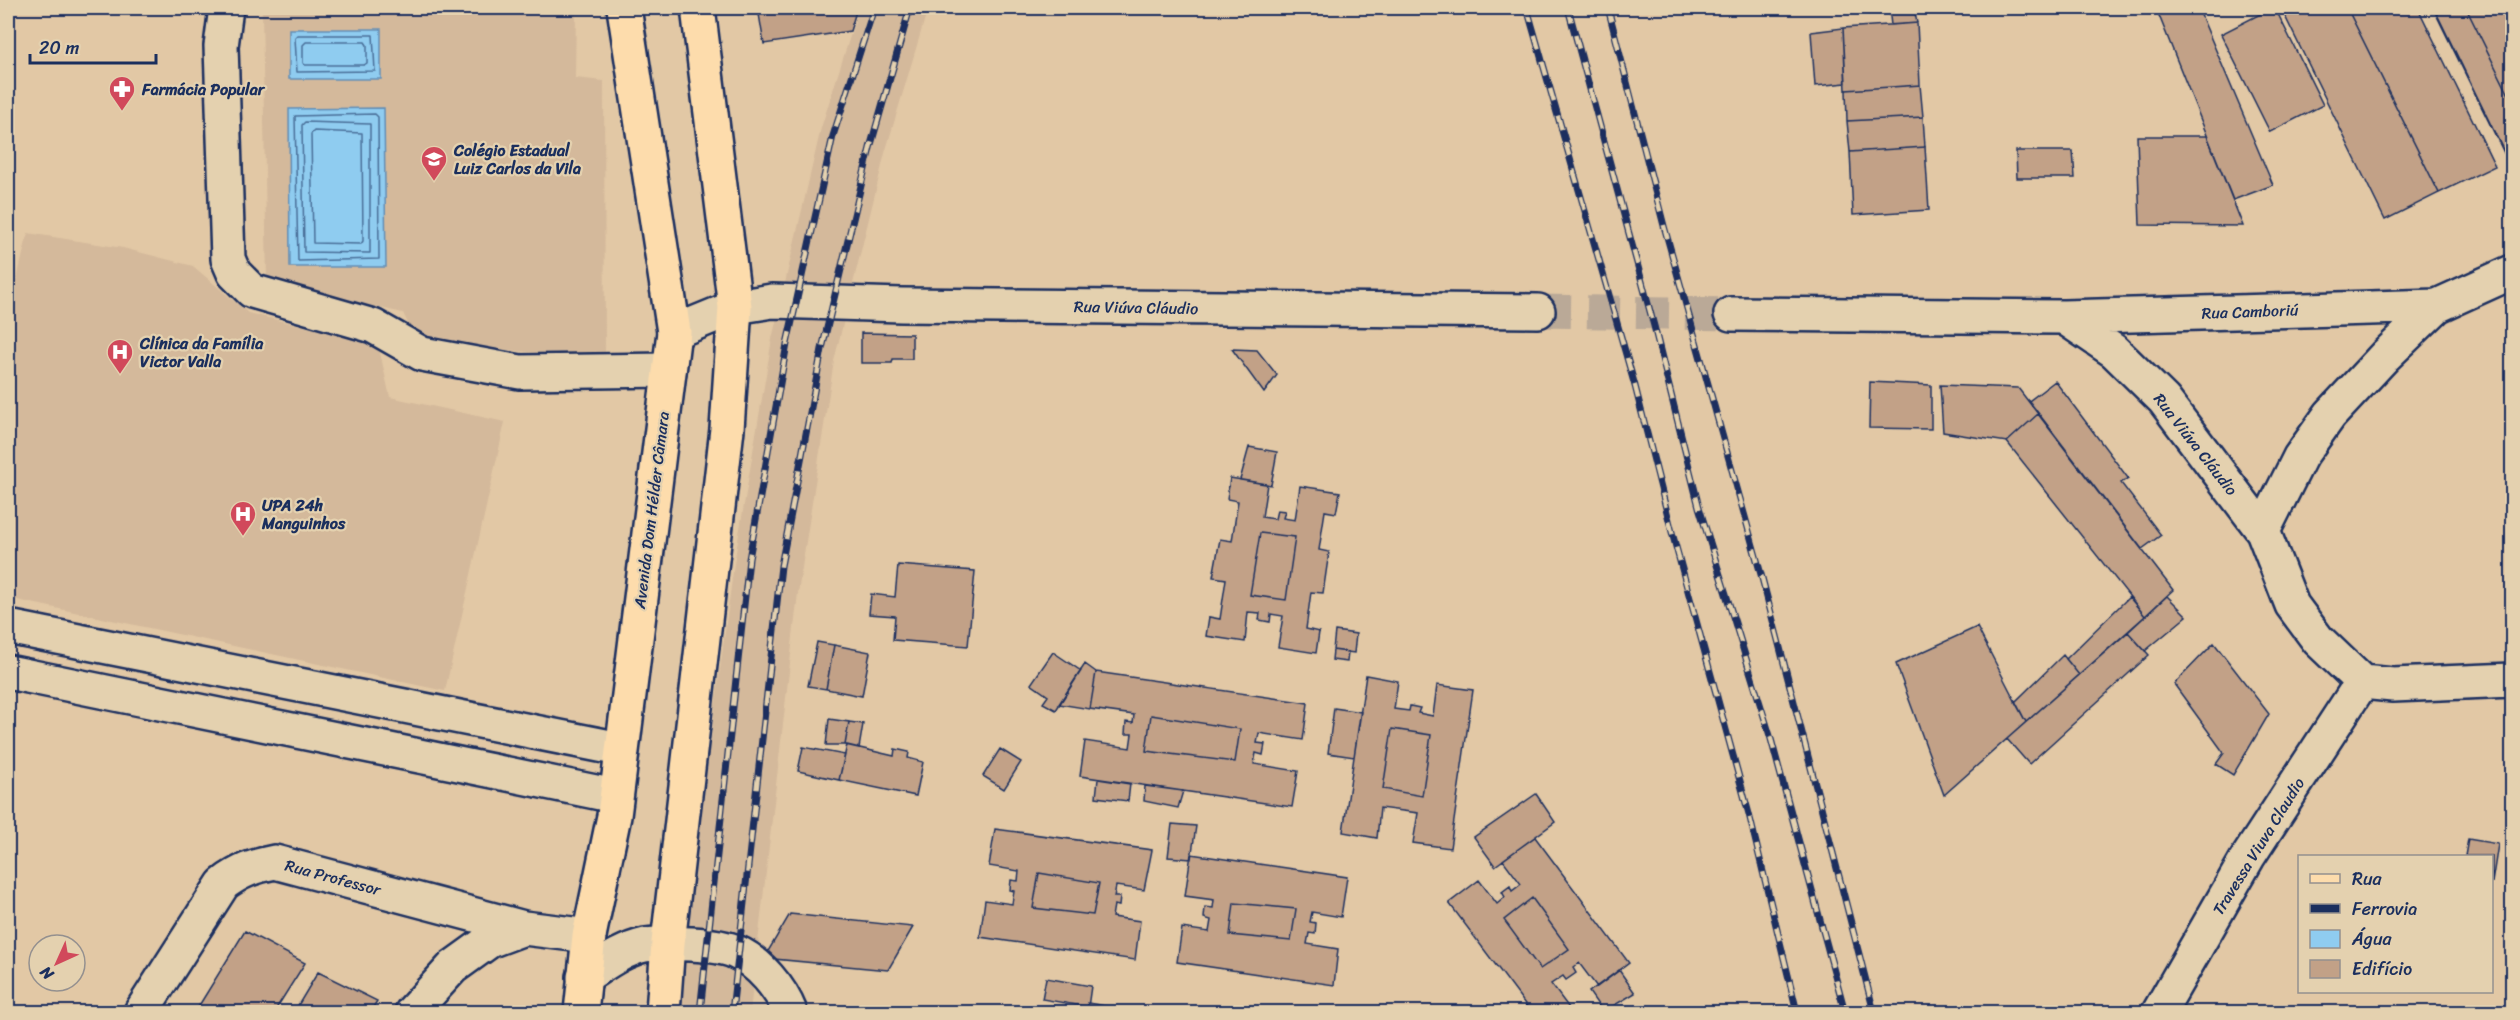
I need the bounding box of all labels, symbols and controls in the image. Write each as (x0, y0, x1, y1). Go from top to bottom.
scale bar (30, 27, 156, 65)
text: 20 m (39, 32, 79, 64)
pharmacy icon: Farmácia Popular (107, 74, 137, 112)
place label: Farmácia Popular (141, 75, 266, 104)
place label: Colégio Estadual Luiz Carlos da Vila (453, 136, 581, 183)
school or university icon: Colégio Estadual Luiz Carlos da Vila (419, 144, 449, 182)
street label: Rua Viúva Cláudio (1074, 292, 1198, 323)
street label: Rua Camboriú (2201, 295, 2299, 328)
place label: Clínica da Família Victor Valla (139, 329, 264, 376)
hospital icon: Clínica da Família Victor Valla (105, 337, 135, 375)
street label: Rua Viúva Cláudio (2146, 386, 2245, 502)
street label: Avenida Dom Hélder Câmara (625, 410, 678, 611)
place label: UPA 24h Manguinhos (261, 491, 346, 538)
hospital icon: UPA 24h Manguinhos (228, 499, 258, 537)
street label: Travessa Viuva Claudio (2204, 772, 2313, 921)
street label: Rua Professor (282, 851, 385, 905)
legend (2298, 855, 2493, 993)
text: Rua (2352, 863, 2383, 895)
text: Ferrovia (2352, 893, 2417, 925)
text: Água (2351, 923, 2393, 955)
north arrow (27, 933, 87, 993)
text: Edifício (2352, 953, 2412, 985)
text: N (32, 958, 62, 988)

